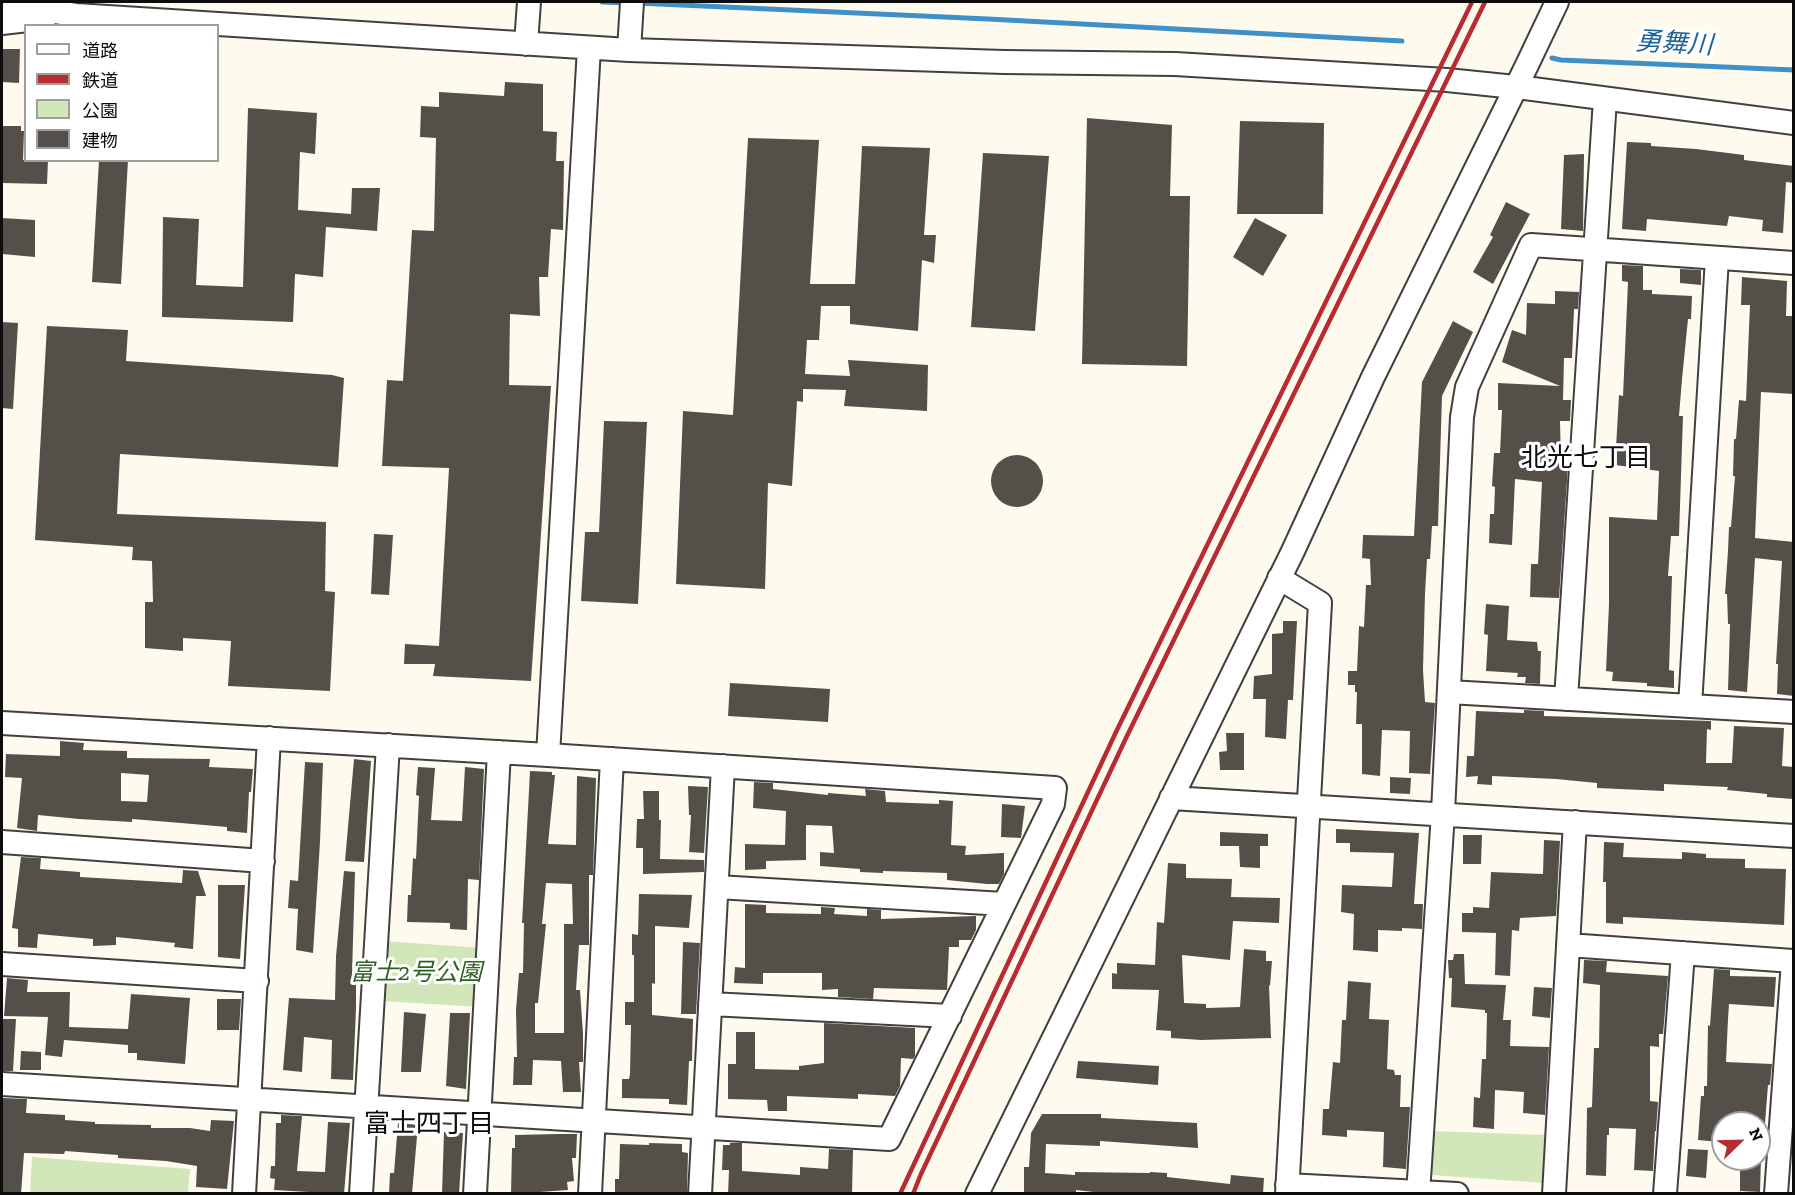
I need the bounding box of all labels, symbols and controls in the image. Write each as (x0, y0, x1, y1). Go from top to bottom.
legend (24, 24, 219, 162)
water label: 勇舞川 (1634, 26, 1714, 62)
text: 道路 (82, 40, 118, 62)
text: 鉄道 (82, 70, 118, 92)
text: 公園 (82, 100, 118, 122)
text: 建物 (82, 130, 118, 152)
district label: 北光七丁目 (1521, 443, 1651, 475)
park label: 富士2号公園 (350, 959, 482, 987)
district label: 富士四丁目 (364, 1109, 494, 1141)
north arrow (1711, 1111, 1771, 1171)
text: N (1745, 1125, 1767, 1144)

